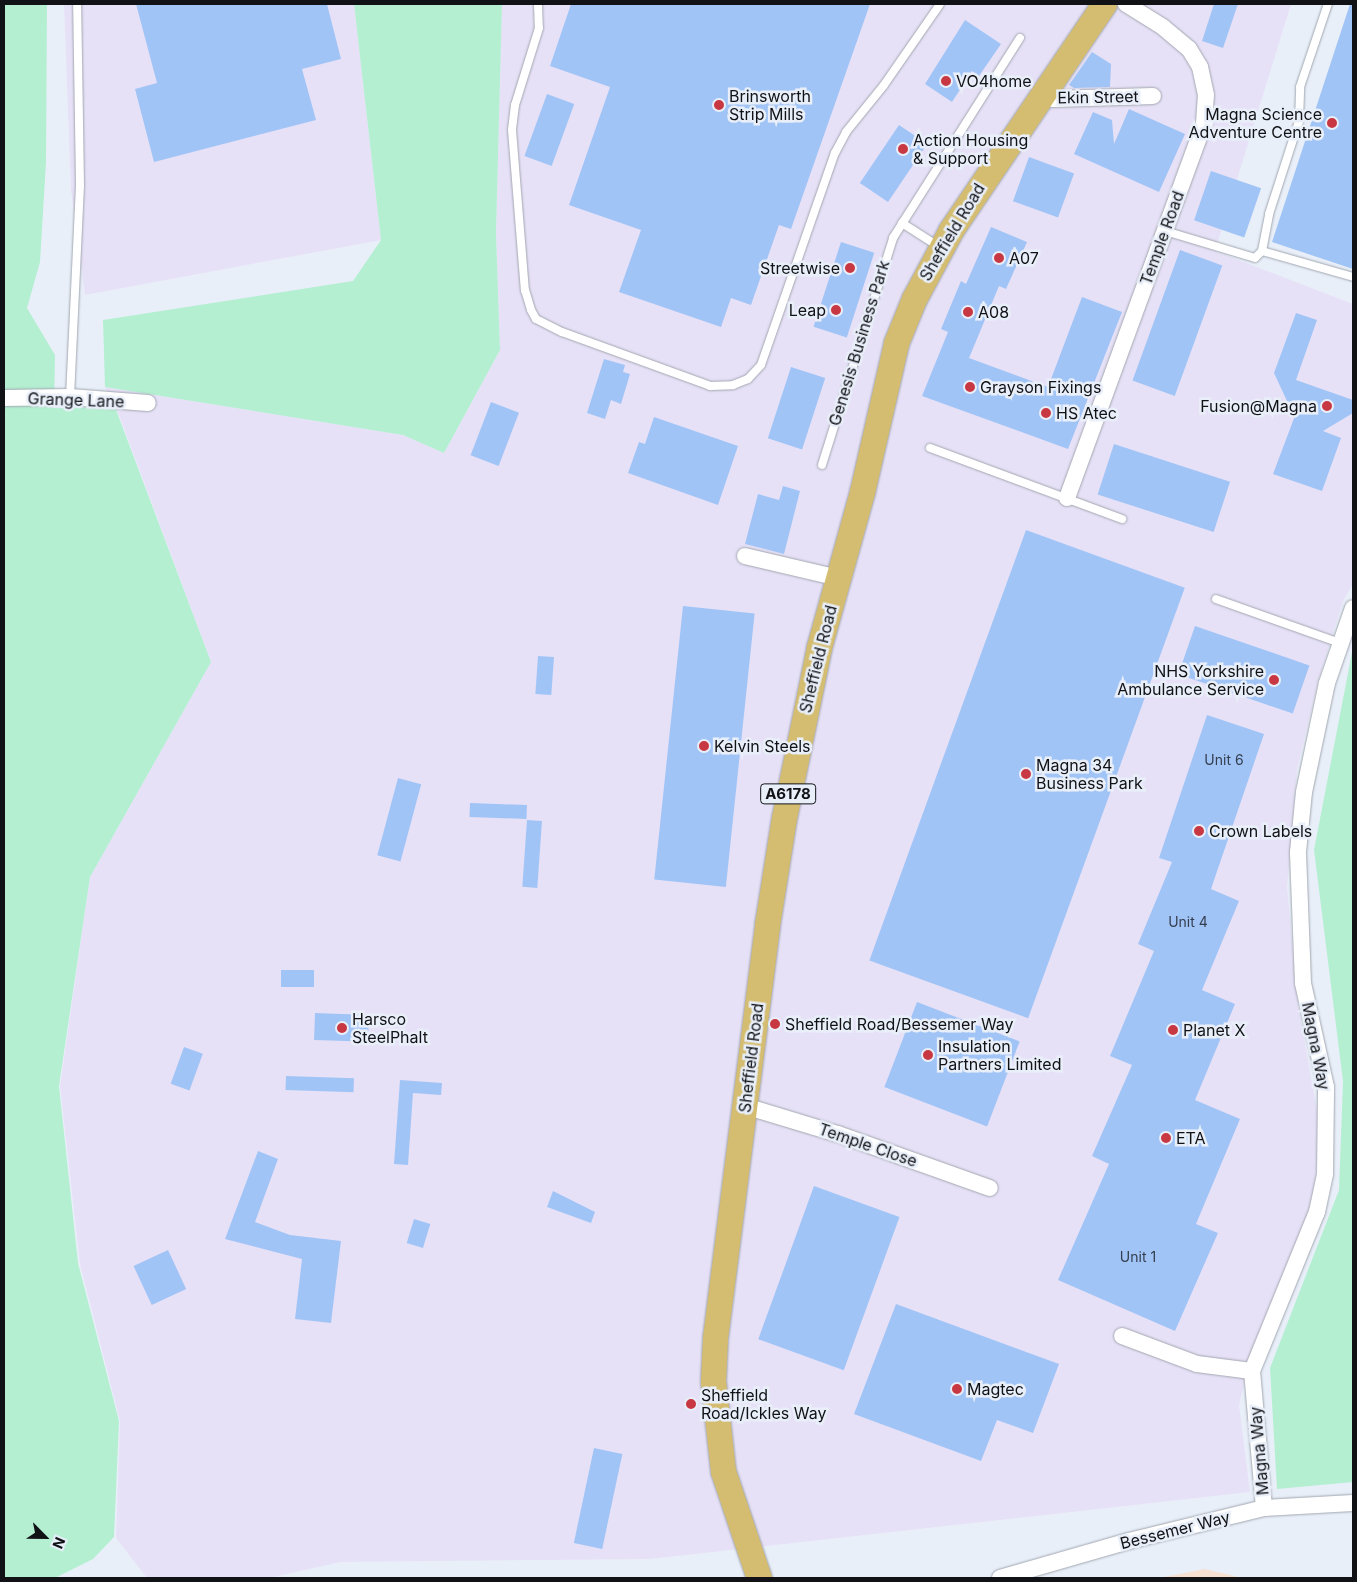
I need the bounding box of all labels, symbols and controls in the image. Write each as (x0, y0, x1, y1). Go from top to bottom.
place label: VO4home (956, 71, 1031, 91)
marker: VO4home (940, 75, 952, 87)
place label: Brinsworth Strip Mills (729, 86, 811, 124)
street label: Ekin Street (1057, 87, 1139, 107)
marker: Brinsworth Strip Mills (713, 99, 725, 111)
place label: Magna Science Adventure Centre (1189, 104, 1322, 142)
marker: Magna Science Adventure Centre (1326, 117, 1338, 129)
place label: Action Housing & Support (913, 130, 1028, 168)
marker: Action Housing & Support (897, 143, 909, 155)
street label: Sheffield Road (915, 180, 989, 284)
street label: Temple Road (1136, 188, 1188, 288)
place label: A07 (1009, 248, 1039, 268)
marker: A07 (993, 252, 1005, 264)
place label: Streetwise (760, 258, 840, 278)
street label: Genesis Business Park (825, 258, 893, 428)
marker: Streetwise (844, 262, 856, 274)
place label: Leap (789, 300, 826, 320)
place label: A08 (978, 302, 1009, 322)
marker: Leap (830, 304, 842, 316)
marker: A08 (962, 306, 974, 318)
place label: Grayson Fixings (980, 377, 1101, 397)
marker: Grayson Fixings (964, 381, 976, 393)
street label: Grange Lane (27, 389, 125, 411)
place label: Fusion@Magna (1200, 396, 1317, 416)
marker: Fusion@Magna (1321, 400, 1333, 412)
place label: HS Atec (1056, 403, 1117, 423)
marker: HS Atec (1040, 407, 1052, 419)
street label: Sheffield Road (795, 603, 841, 715)
place label: NHS Yorkshire Ambulance Service (1117, 661, 1264, 699)
marker: NHS Yorkshire Ambulance Service (1268, 674, 1280, 686)
place label: Kelvin Steels (714, 736, 811, 756)
marker: Kelvin Steels (698, 740, 710, 752)
house number: Unit 6 (1204, 752, 1244, 768)
place label: Magna 34 Business Park (1036, 755, 1143, 793)
marker: Magna 34 Business Park (1020, 768, 1032, 780)
road number: A6178 (759, 782, 817, 806)
place label: Crown Labels (1209, 821, 1312, 841)
marker: Crown Labels (1193, 825, 1205, 837)
house number: Unit 4 (1168, 914, 1208, 930)
street label: Magna Way (1298, 1001, 1334, 1091)
street label: Sheffield Road (735, 1002, 767, 1114)
place label: Harsco SteelPhalt (352, 1009, 428, 1047)
place label: Sheffield Road/Bessemer Way (785, 1014, 1014, 1034)
marker: Sheffield Road/Bessemer Way (769, 1018, 781, 1030)
place label: Planet X (1183, 1020, 1246, 1040)
marker: Harsco SteelPhalt (336, 1022, 348, 1034)
marker: Planet X (1167, 1024, 1179, 1036)
place label: Insulation Partners Limited (938, 1036, 1061, 1074)
marker: Insulation Partners Limited (922, 1049, 934, 1061)
street label: Temple Close (816, 1119, 920, 1171)
place label: ETA (1176, 1128, 1206, 1148)
marker: ETA (1160, 1132, 1172, 1144)
house number: Unit 1 (1120, 1249, 1156, 1265)
place label: Magtec (967, 1379, 1024, 1399)
marker: Magtec (951, 1383, 963, 1395)
place label: Sheffield Road/Ickles Way (701, 1385, 826, 1423)
marker: Sheffield Road/Ickles Way (685, 1398, 697, 1410)
street label: Magna Way (1246, 1406, 1272, 1496)
street label: Bessemer Way (1118, 1507, 1232, 1553)
north arrow (20, 1512, 70, 1562)
text: N (49, 1535, 69, 1551)

